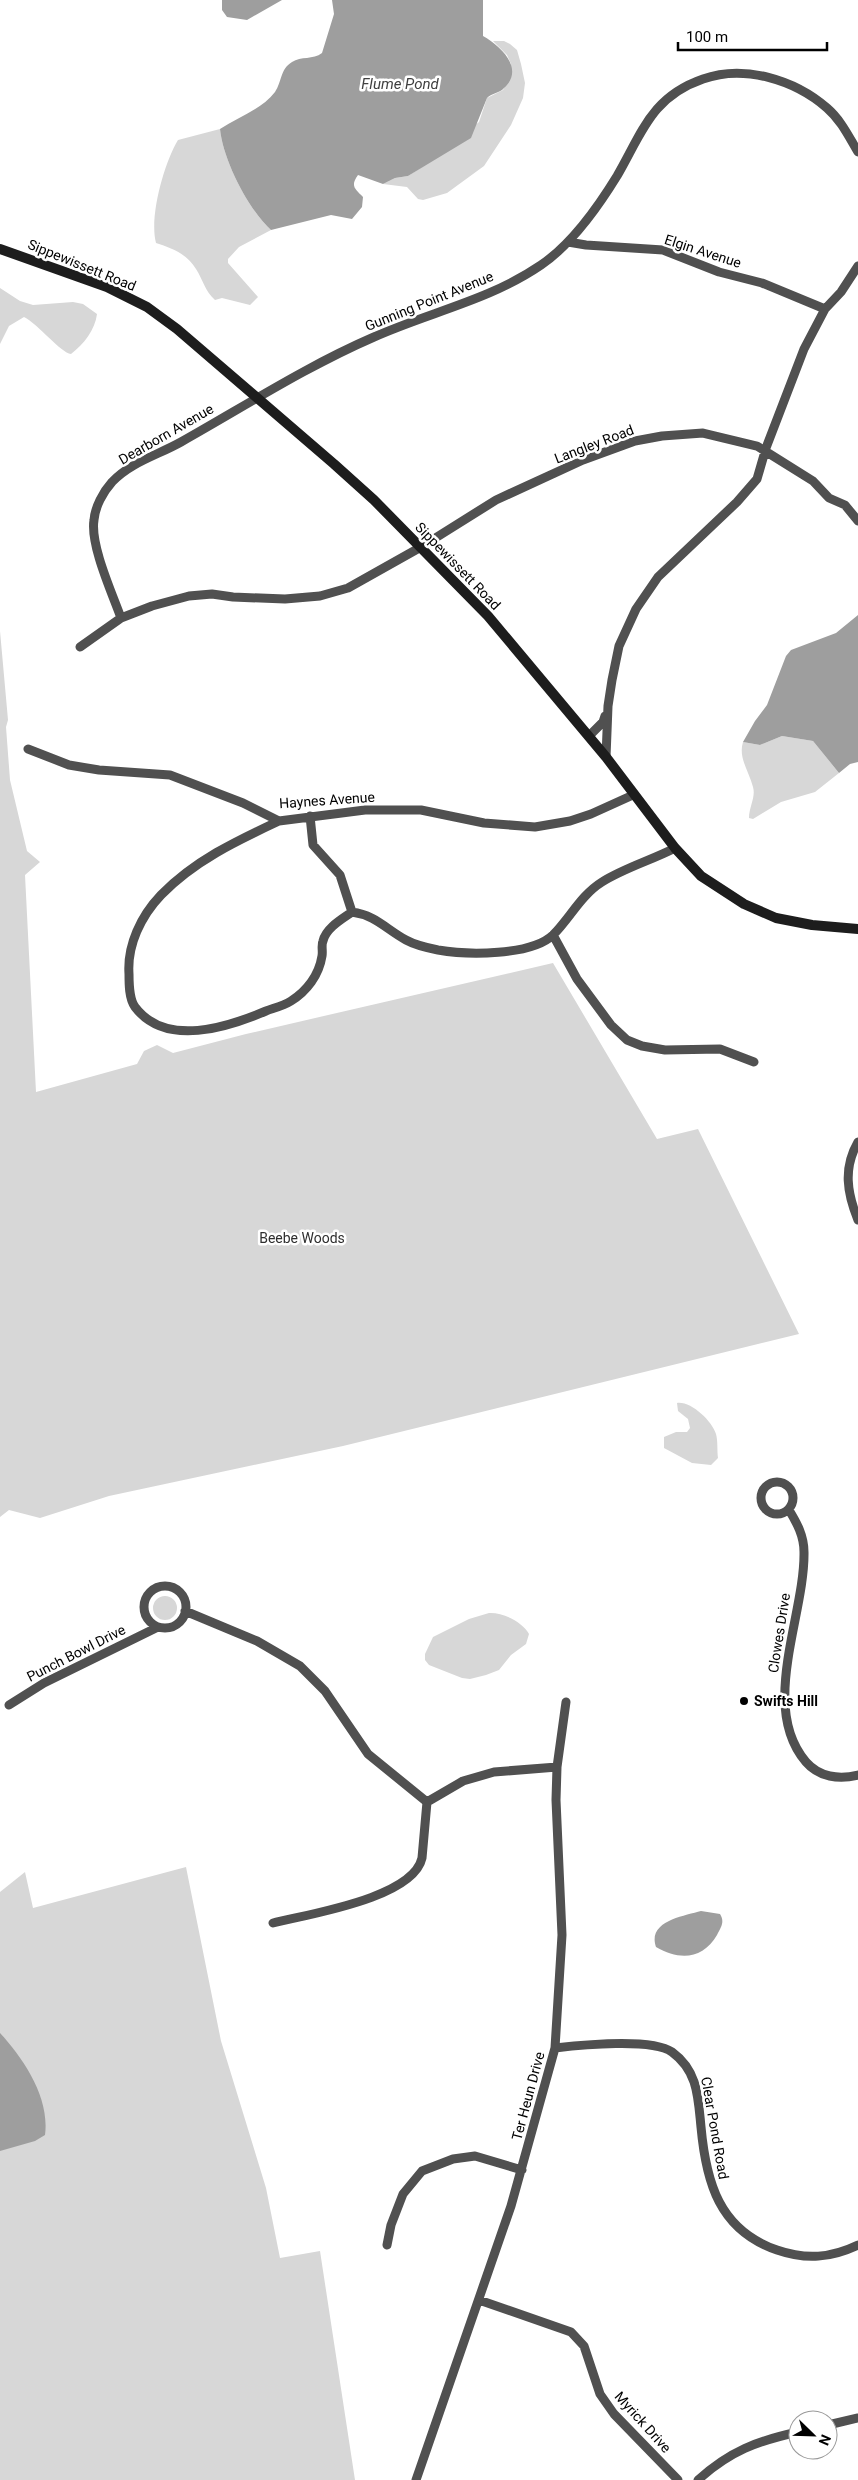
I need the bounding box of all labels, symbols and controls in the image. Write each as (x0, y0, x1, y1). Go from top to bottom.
scale bar (678, 20, 827, 52)
text: 100 m (686, 28, 728, 46)
water label: Flume Pond (361, 75, 439, 93)
street label: Elgin Avenue (663, 231, 743, 271)
street label: Sippewissett Road (25, 236, 139, 294)
street label: Gunning Point Avenue (363, 268, 495, 334)
street label: Dearborn Avenue (116, 400, 216, 468)
street label: Langley Road (552, 422, 636, 466)
street label: Sippewissett Road (412, 519, 504, 613)
street label: Haynes Avenue (279, 789, 375, 811)
park label: Beebe Woods (259, 1230, 345, 1246)
street label: Clowes Drive (765, 1592, 793, 1674)
street label: Punch Bowl Drive (24, 1621, 128, 1685)
place label: Swifts Hill (754, 1693, 818, 1709)
marker: Swifts Hill (738, 1695, 750, 1707)
street label: Ter Heun Drive (508, 2050, 548, 2142)
street label: Clear Pond Road (698, 2076, 732, 2180)
street label: Myrick Drive (612, 2388, 674, 2456)
north arrow (788, 2410, 838, 2460)
text: N (816, 2432, 834, 2448)

